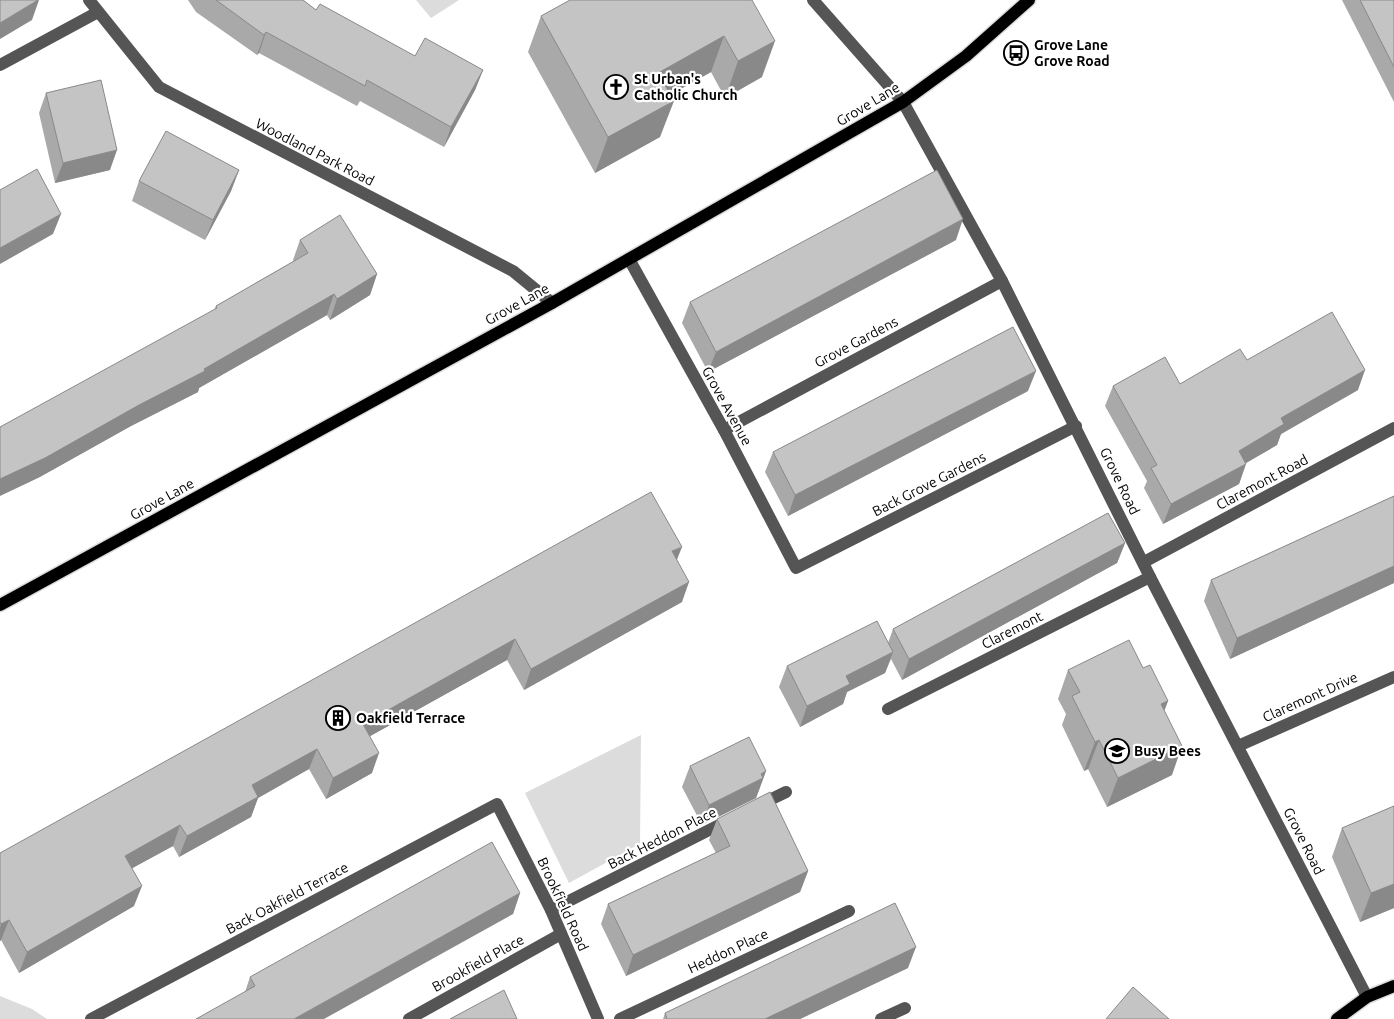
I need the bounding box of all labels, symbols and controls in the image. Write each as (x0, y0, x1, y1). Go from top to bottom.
place label: Grove Lane Grove Road (1034, 37, 1110, 69)
bus stop icon: Grove Lane Grove Road (1003, 40, 1029, 66)
place label: St Urban's Catholic Church (634, 71, 738, 103)
church icon: St Urban's Catholic Church (603, 74, 629, 100)
street label: Grove Lane (834, 79, 902, 129)
street label: Woodland Park Road (253, 115, 377, 189)
street label: Grove Lane (482, 280, 552, 328)
street label: Grove Gardens (812, 313, 900, 371)
street label: Grove Avenue (699, 364, 755, 448)
street label: Grove Road (1097, 445, 1143, 517)
street label: Back Grove Gardens (870, 448, 988, 520)
street label: Claremont Road (1213, 451, 1311, 513)
street label: Grove Lane (127, 475, 197, 523)
street label: Claremont (979, 608, 1046, 652)
street label: Claremont Drive (1260, 669, 1360, 725)
building icon: Oakfield Terrace (325, 705, 351, 731)
place label: Oakfield Terrace (356, 710, 465, 726)
school or university icon: Busy Bees (1104, 738, 1130, 764)
place label: Busy Bees (1134, 743, 1201, 759)
street label: Back Heddon Place (605, 804, 719, 872)
street label: Grove Road (1280, 805, 1328, 877)
street label: Brookfield Road (534, 855, 592, 953)
street label: Back Oakfield Terrace (223, 859, 351, 937)
street label: Heddon Place (685, 925, 771, 977)
street label: Brookfield Place (429, 931, 527, 995)

